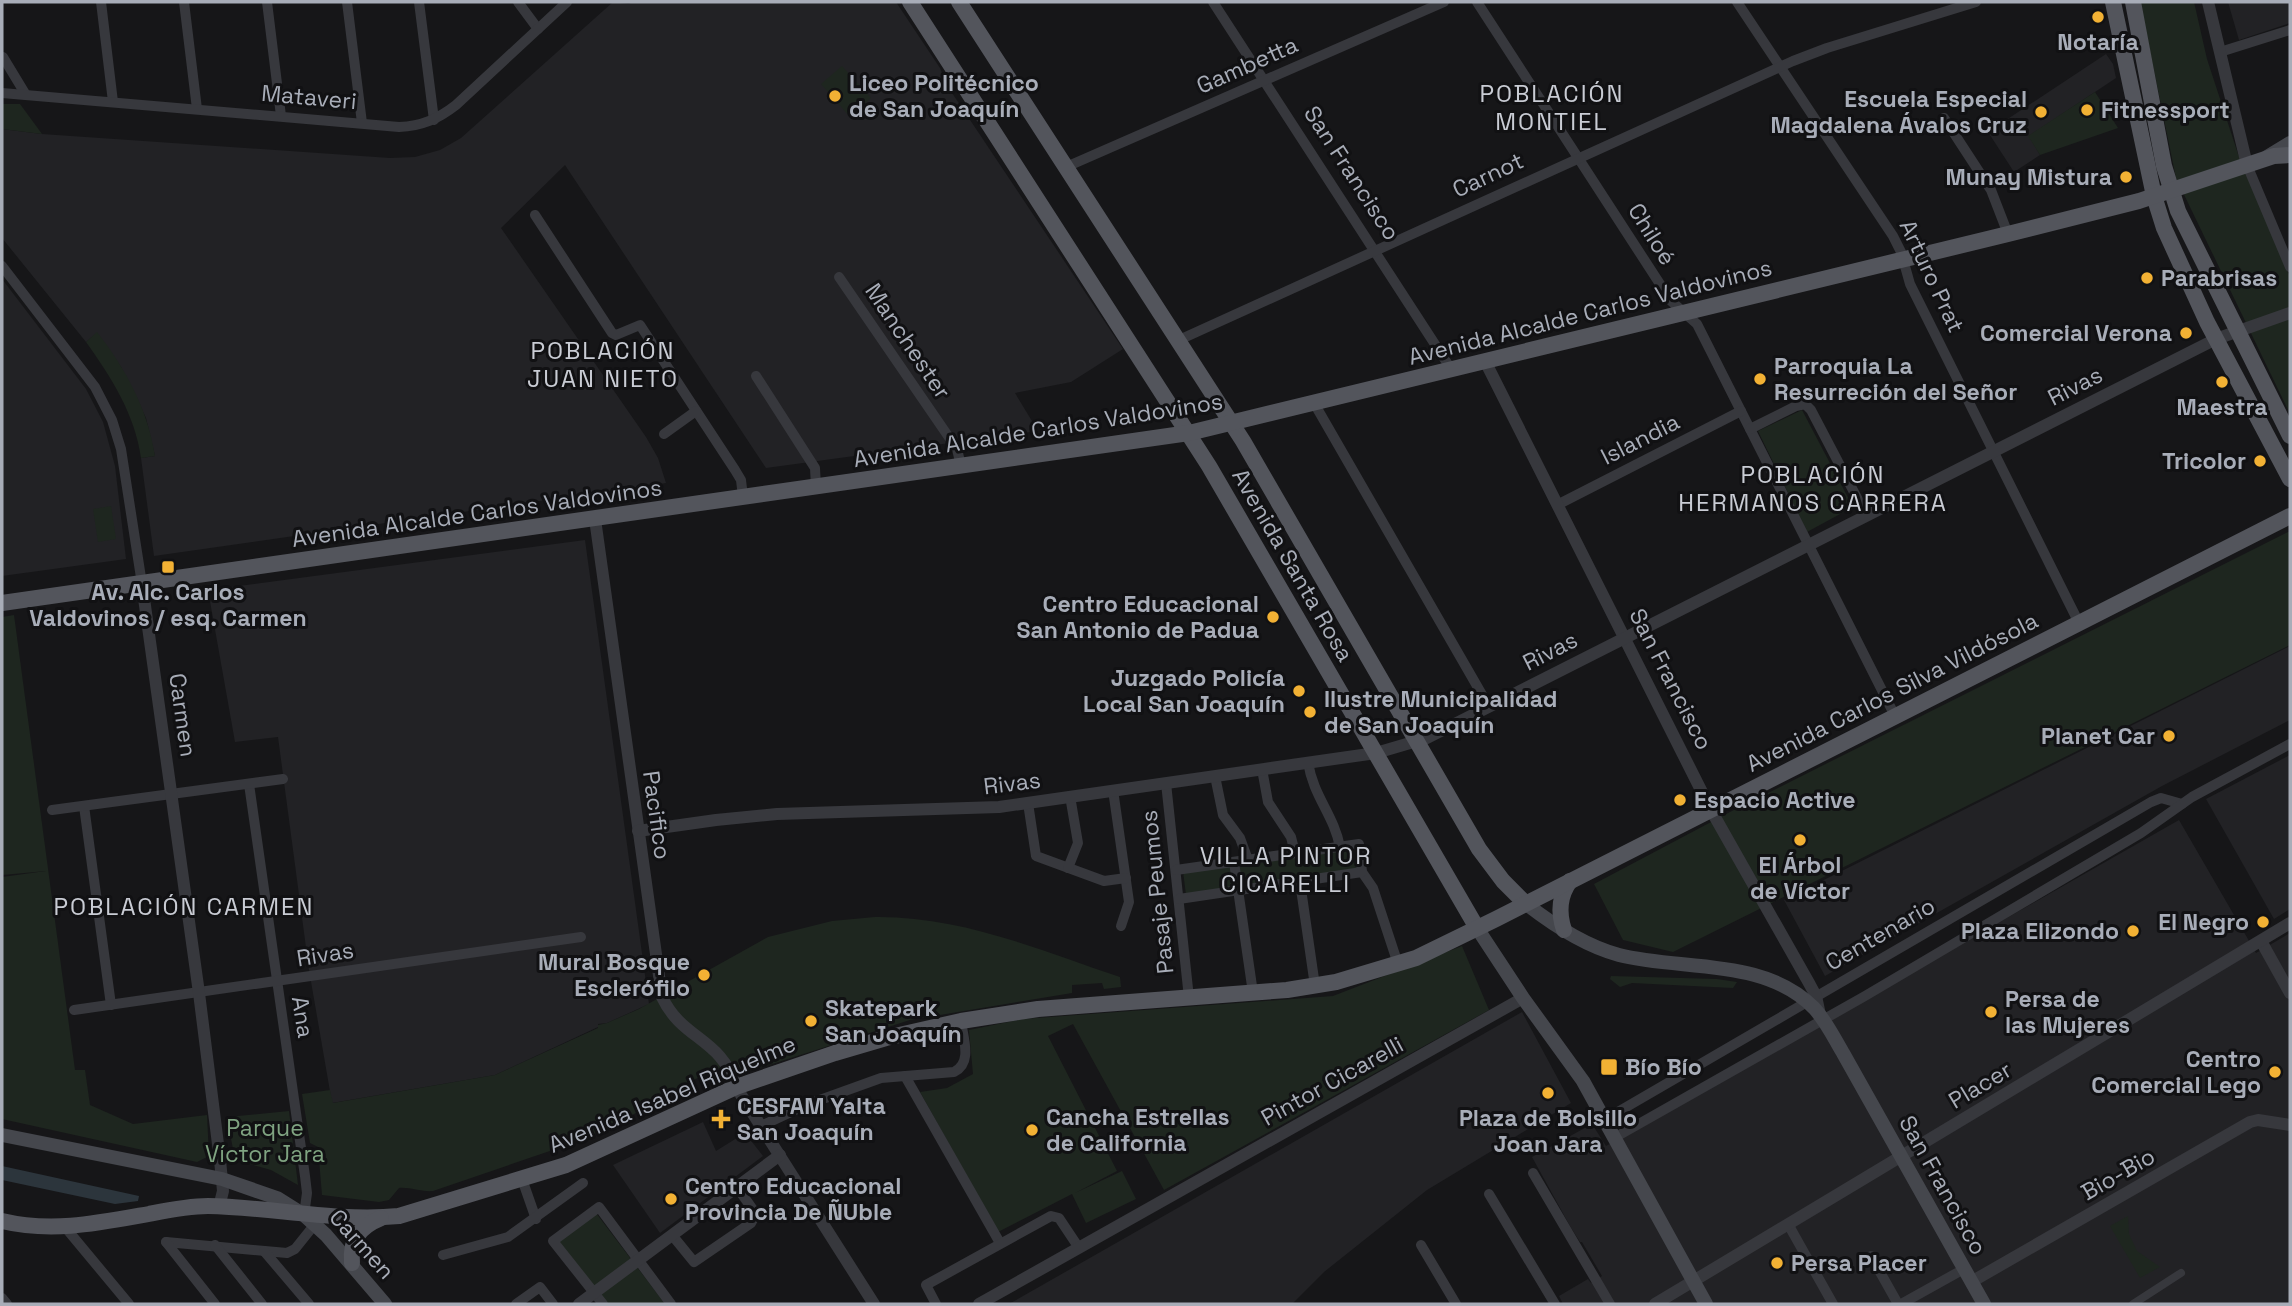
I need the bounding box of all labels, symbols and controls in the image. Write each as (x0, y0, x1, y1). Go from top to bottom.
marker: Notaría (2090, 9, 2106, 25)
place label: Notaría (2057, 27, 2139, 57)
street label: Gambetta (1192, 29, 1302, 101)
place label: Liceo Politécnico de San Joaquín (849, 68, 1039, 124)
street label: Mataveri (260, 78, 358, 116)
district label: POBLACIÓN MONTIEL (1480, 78, 1625, 137)
place label: Escuela Especial Magdalena Ávalos Cruz (1771, 84, 2027, 140)
marker: Liceo Politécnico de San Joaquín (827, 88, 843, 104)
place label: Fitnessport (2101, 95, 2230, 125)
street label: San Francisco (1297, 100, 1407, 246)
marker: Fitnessport (2079, 102, 2095, 118)
marker: Escuela Especial Magdalena Ávalos Cruz (2033, 104, 2049, 120)
street label: Carnot (1448, 146, 1528, 204)
place label: Munay Mistura (1945, 162, 2112, 192)
marker: Munay Mistura (2118, 169, 2134, 185)
street label: Chiloé (1621, 197, 1683, 271)
street label: Arturo Prat (1893, 215, 1971, 337)
street label: Avenida Alcalde Carlos Valdovinos (1405, 252, 1775, 372)
place label: Parabrisas (2161, 263, 2277, 293)
marker: Parabrisas (2139, 270, 2155, 286)
street label: Manchester (858, 277, 958, 405)
place label: Comercial Verona (1980, 318, 2172, 348)
marker: Comercial Verona (2178, 325, 2194, 341)
district label: POBLACIÓN JUAN NIETO (527, 335, 679, 394)
place label: Parroquia La Resurreción del Señor (1774, 351, 2017, 407)
street label: Rivas (2043, 360, 2107, 412)
marker: Parroquia La Resurreción del Señor (1752, 371, 1768, 387)
marker: Maestra (2214, 374, 2230, 390)
street label: Avenida Alcalde Carlos Valdovinos (851, 386, 1225, 474)
place label: Maestra (2176, 392, 2268, 422)
street label: Islandia (1596, 406, 1684, 472)
place label: Tricolor (2162, 446, 2246, 476)
marker: Tricolor (2252, 453, 2268, 469)
district label: POBLACIÓN HERMANOS CARRERA (1678, 459, 1948, 518)
street label: Avenida Santa Rosa (1226, 463, 1360, 667)
street label: Avenida Alcalde Carlos Valdovinos (290, 472, 664, 554)
marker: Av. Alc. Carlos Valdovinos / esq. Carmen (160, 559, 176, 575)
place label: Av. Alc. Carlos Valdovinos / esq. Carmen (29, 577, 307, 633)
place label: Centro Educacional San Antonio de Padua (1017, 589, 1259, 645)
street label: San Francisco (1622, 603, 1720, 755)
street label: Avenida Carlos Silva Vildósola (1741, 605, 2043, 779)
marker: Centro Educacional San Antonio de Padua (1265, 609, 1281, 625)
street label: Rivas (1518, 625, 1582, 677)
place label: Juzgado Policía Local San Joaquín (1083, 663, 1285, 719)
street label: Carmen (162, 671, 204, 759)
marker: Juzgado Policía Local San Joaquín (1291, 683, 1307, 699)
place label: Ilustre Municipalidad de San Joaquín (1324, 684, 1557, 740)
marker: Ilustre Municipalidad de San Joaquín (1302, 704, 1318, 720)
place label: Planet Car (2041, 721, 2155, 751)
marker: Planet Car (2161, 728, 2177, 744)
street label: Rivas (982, 765, 1042, 801)
street label: Pacifico (636, 769, 678, 861)
place label: Espacio Active (1694, 785, 1856, 815)
marker: Espacio Active (1672, 792, 1688, 808)
street label: Pasaje Peumos (1133, 809, 1181, 975)
marker: El Árbol de Víctor (1792, 832, 1808, 848)
district label: VILLA PINTOR CICARELLI (1200, 840, 1372, 899)
place label: El Árbol de Víctor (1750, 850, 1850, 906)
district label: POBLACIÓN CARMEN (54, 891, 314, 922)
street label: Centenario (1820, 891, 1940, 977)
place label: El Negro (2158, 907, 2249, 937)
marker: El Negro (2255, 914, 2271, 930)
place label: Plaza Elizondo (1961, 916, 2119, 946)
marker: Plaza Elizondo (2125, 923, 2141, 939)
street label: Rivas (294, 935, 356, 973)
place label: Mural Bosque Esclerófilo (538, 947, 690, 1003)
marker: Mural Bosque Esclerófilo (696, 967, 712, 983)
place label: Persa de las Mujeres (2005, 984, 2130, 1040)
place label: Skatepark San Joaquín (825, 993, 962, 1049)
street label: Ana (285, 994, 321, 1040)
marker: Persa de las Mujeres (1983, 1004, 1999, 1020)
marker: Skatepark San Joaquín (803, 1013, 819, 1029)
street label: Avenida Isabel Riquelme (544, 1028, 800, 1160)
street label: Pintor Cicarelli (1255, 1029, 1409, 1133)
place label: Centro Comercial Lego (2091, 1044, 2261, 1100)
place label: Bío Bío (1625, 1052, 1702, 1082)
street label: Placer (1943, 1055, 2017, 1115)
marker: Bío Bío (1599, 1057, 1619, 1077)
marker: Centro Comercial Lego (2267, 1064, 2283, 1080)
marker: Plaza de Bolsillo Joan Jara (1540, 1085, 1556, 1101)
place label: CESFAM Yalta San Joaquín (737, 1091, 886, 1147)
place label: Cancha Estrellas de California (1046, 1102, 1230, 1158)
place label: Plaza de Bolsillo Joan Jara (1459, 1103, 1637, 1159)
marker: CESFAM Yalta San Joaquín (711, 1109, 731, 1129)
street label: San Francisco (1892, 1110, 1994, 1260)
park label: Parque Víctor Jara (205, 1113, 325, 1169)
marker: Cancha Estrellas de California (1024, 1122, 1040, 1138)
street label: Bio-Bio (2076, 1141, 2160, 1207)
place label: Centro Educacional Provincia De ÑUble (685, 1171, 901, 1227)
marker: Centro Educacional Provincia De ÑUble (663, 1191, 679, 1207)
street label: Carmen (323, 1203, 401, 1285)
place label: Persa Placer (1791, 1248, 1927, 1278)
marker: Persa Placer (1769, 1255, 1785, 1271)

